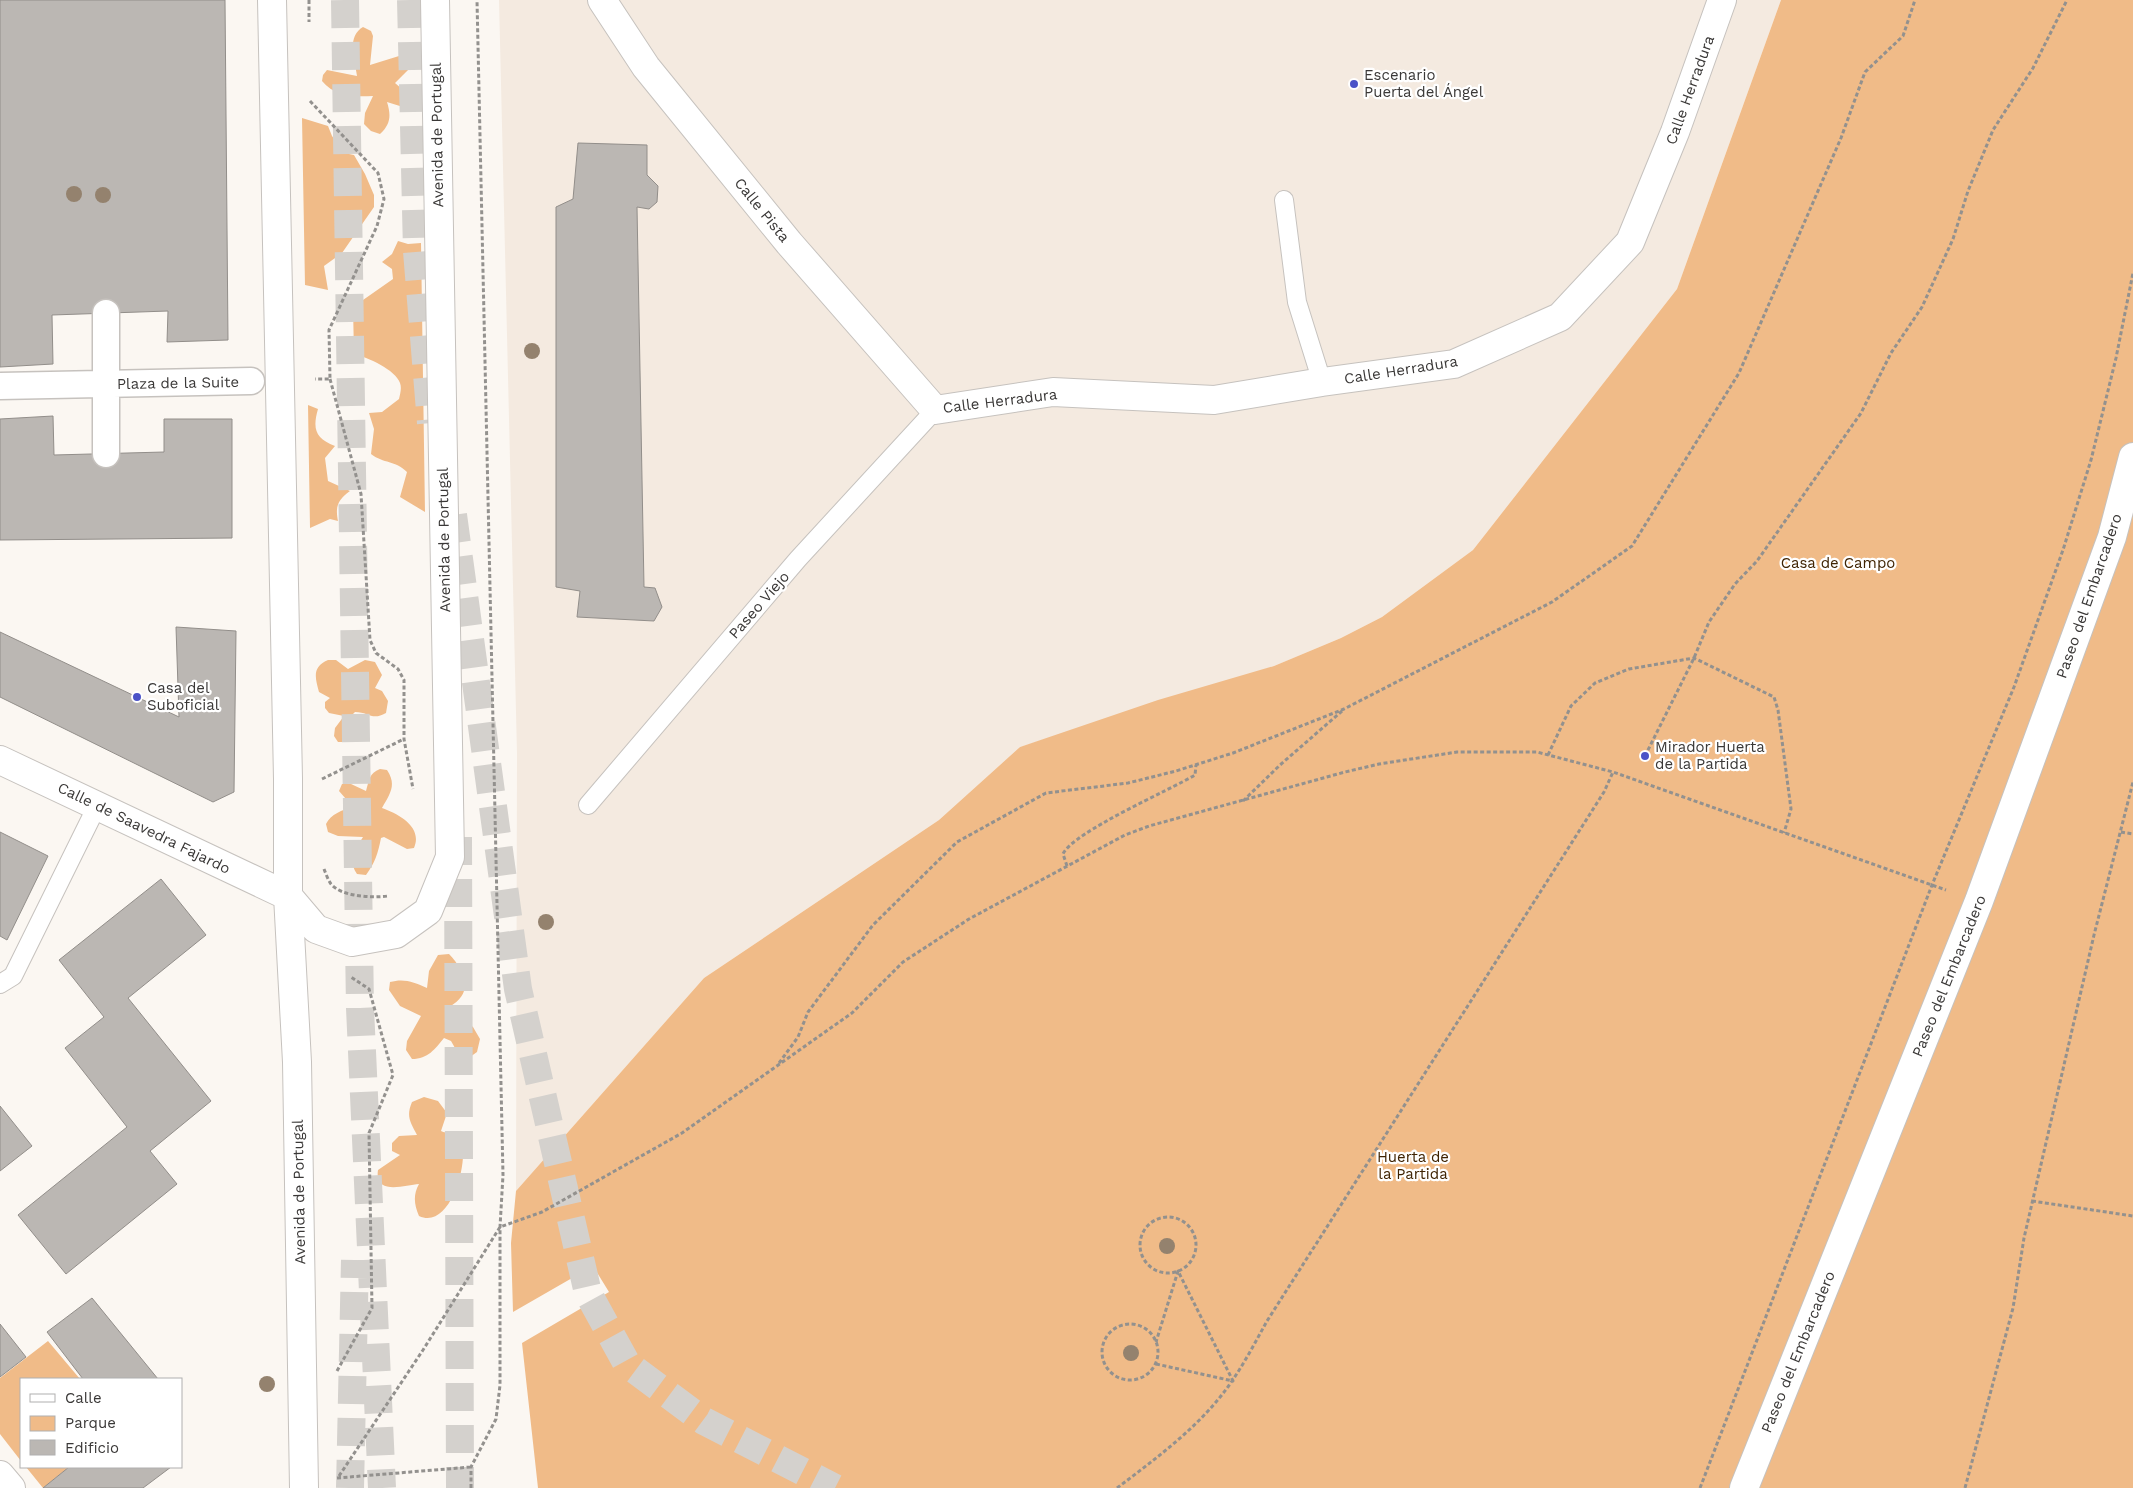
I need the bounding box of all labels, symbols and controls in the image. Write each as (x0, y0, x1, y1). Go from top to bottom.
street label: Calle Herradura (1662, 32, 1718, 147)
street label: Avenida de Portugal (427, 62, 447, 208)
place label: Escenario Puerta del Ángel (1364, 66, 1484, 101)
marker: Escenario Puerta del Ángel (1348, 78, 1360, 90)
street label: Calle Pista (731, 174, 794, 246)
street label: Calle Herradura (1343, 352, 1460, 388)
street label: Plaza de la Suite (117, 373, 239, 393)
street label: Calle Herradura (942, 385, 1059, 417)
street label: Avenida de Portugal (434, 467, 454, 613)
street label: Paseo del Embarcadero (2052, 511, 2126, 681)
park label: Casa de Campo (1781, 554, 1895, 572)
street label: Paseo Viejo (725, 568, 793, 642)
place label: Casa del Suboficial (147, 679, 220, 714)
marker: Casa del Suboficial (131, 691, 143, 703)
place label: Mirador Huerta de la Partida (1655, 738, 1765, 773)
marker: Mirador Huerta de la Partida (1639, 750, 1651, 762)
street label: Calle de Saavedra Fajardo (55, 778, 233, 878)
street label: Paseo del Embarcadero (1908, 892, 1990, 1060)
street label: Avenida de Portugal (289, 1119, 309, 1265)
park label: Huerta de la Partida (1377, 1148, 1449, 1183)
street label: Paseo del Embarcadero (1757, 1268, 1839, 1436)
legend (20, 1378, 182, 1468)
text: Calle (65, 1389, 102, 1407)
text: Parque (65, 1414, 116, 1432)
text: Edificio (65, 1439, 119, 1457)

